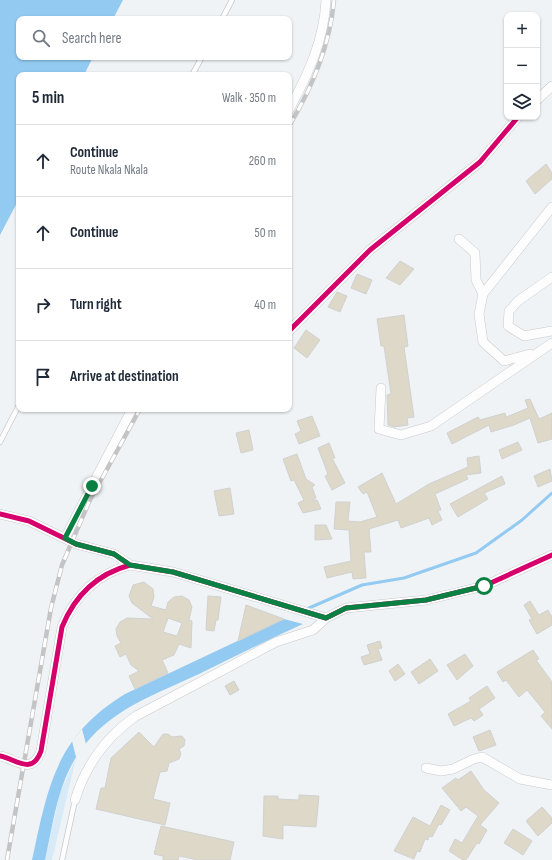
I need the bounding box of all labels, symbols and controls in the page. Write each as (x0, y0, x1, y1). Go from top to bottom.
map controls (504, 12, 540, 120)
button: + (504, 12, 540, 48)
search box (16, 16, 292, 60)
icon: search (30, 27, 52, 49)
text: Search here (62, 29, 122, 48)
button: − (504, 48, 540, 84)
button: layers (504, 84, 540, 120)
text: 5 min (32, 88, 64, 108)
text: Walk · 350 m (222, 90, 276, 106)
text: Continue (70, 143, 119, 162)
icon: ahead (32, 150, 54, 172)
text: 260 m (249, 153, 276, 169)
text: Route Nkala Nkala (70, 162, 148, 178)
icon: ahead (32, 222, 54, 244)
text: Continue (70, 223, 119, 242)
text: 50 m (255, 225, 276, 241)
icon: right (32, 294, 54, 316)
text: Turn right (70, 295, 122, 314)
text: 40 m (254, 297, 276, 313)
icon: arrive (32, 366, 54, 388)
text: Arrive at destination (70, 367, 179, 386)
route end (83, 477, 101, 495)
route start (475, 577, 493, 595)

